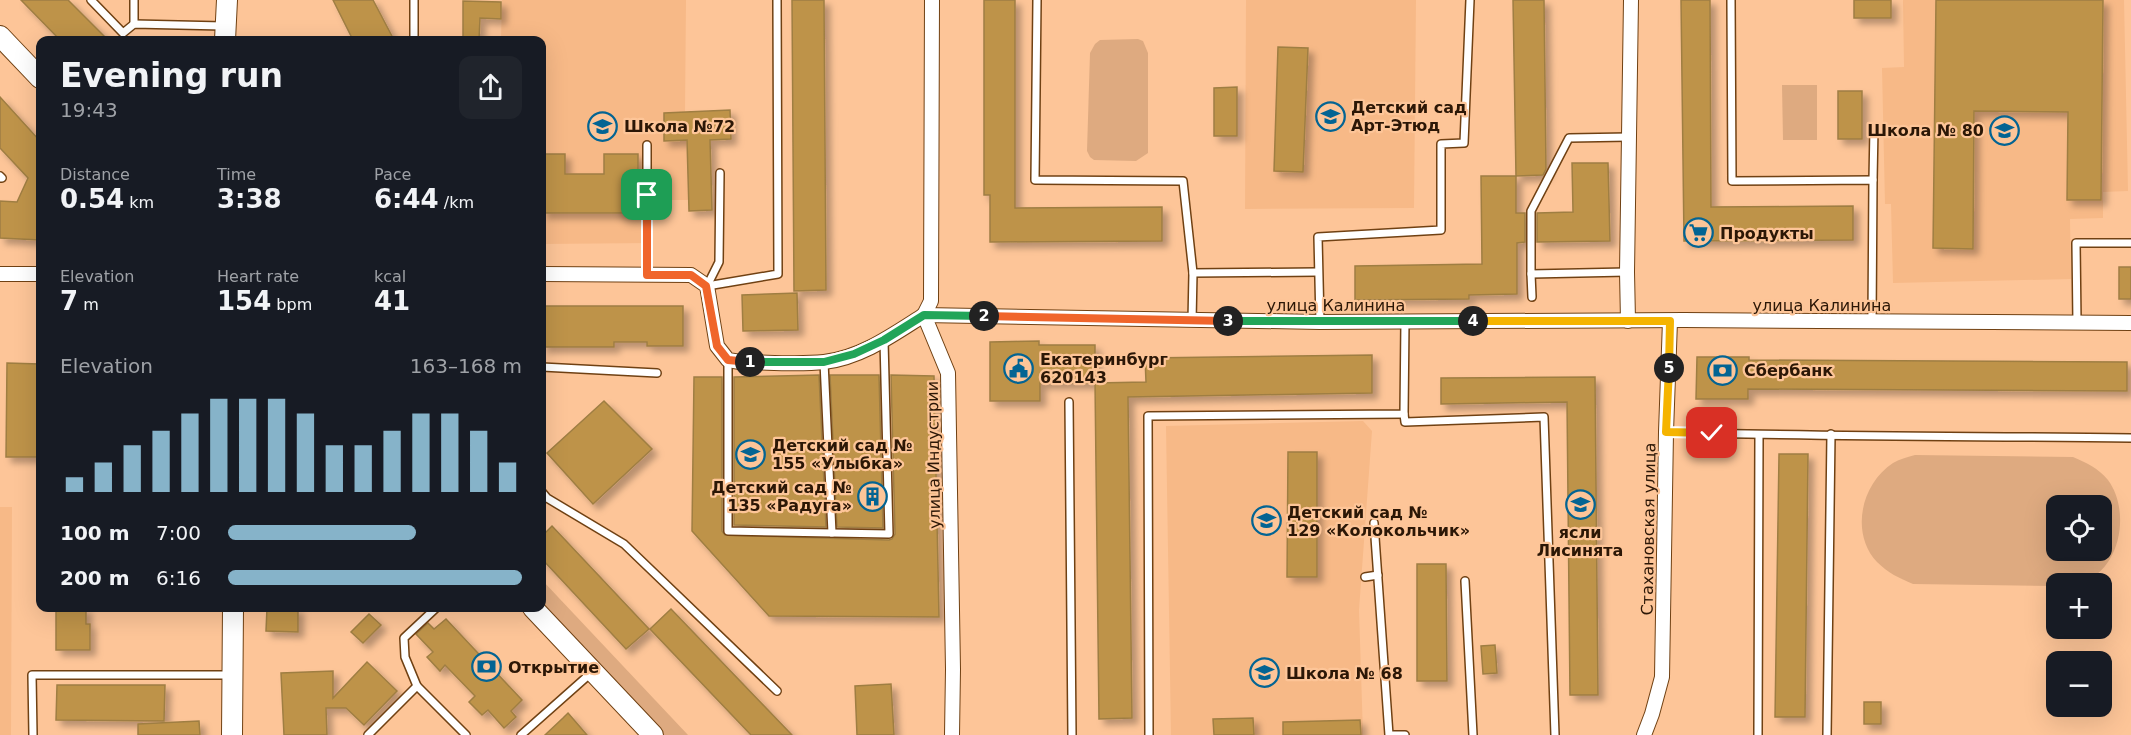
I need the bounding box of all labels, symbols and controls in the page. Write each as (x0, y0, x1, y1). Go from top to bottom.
text: Evening run (60, 56, 283, 95)
button: share (459, 56, 522, 119)
text: 19:43 (60, 98, 118, 122)
place label: Детский сад Арт-Этюд (1351, 98, 1467, 135)
school or university icon: Детский сад Арт-Этюд (1314, 100, 1346, 132)
school or university icon: Школа №72 (587, 110, 619, 142)
school or university icon: Школа № 80 (1989, 114, 2021, 146)
place label: Школа №72 (624, 117, 735, 136)
place label: Школа № 80 (1867, 121, 1984, 140)
text: Distance (60, 165, 130, 184)
text: Time (217, 165, 256, 184)
text: Pace (374, 165, 411, 184)
pin (621, 169, 672, 220)
icon: arrive (630, 178, 663, 211)
text: 0.54 (60, 184, 124, 214)
text: 3:38 (217, 184, 282, 214)
text: 6:44 (374, 184, 439, 214)
text: km (124, 193, 154, 212)
text: /km (439, 193, 474, 212)
supermarket icon: Продукты (1683, 217, 1715, 249)
place label: Продукты (1720, 224, 1814, 243)
text: Elevation (60, 267, 134, 286)
text: Heart rate (217, 267, 299, 286)
text: kcal (374, 267, 406, 286)
text: 7 (60, 286, 78, 316)
text: 154 (217, 286, 271, 316)
text: 41 (374, 286, 410, 316)
text: m (78, 295, 99, 314)
text: bpm (271, 295, 312, 314)
street label: улица Калинина (1267, 296, 1405, 315)
street label: улица Калинина (1753, 296, 1891, 315)
pin: 2 (969, 301, 999, 331)
text: 2 (978, 306, 990, 325)
pin: 3 (1213, 306, 1243, 336)
pin: 4 (1458, 306, 1488, 336)
text: 3 (1222, 311, 1234, 330)
text: 4 (1467, 311, 1479, 330)
pin: 1 (735, 347, 765, 377)
place label: Екатеринбург 620143 (1040, 350, 1168, 387)
text: 1 (744, 352, 756, 371)
public building icon: Екатеринбург 620143 (1003, 352, 1035, 384)
pin: 5 (1654, 353, 1684, 383)
text: Elevation (60, 354, 153, 378)
text: 163–168 m (410, 354, 522, 378)
bank icon: Сбербанк (1707, 354, 1739, 386)
text: 5 (1663, 358, 1675, 377)
place label: Сбербанк (1744, 361, 1833, 380)
street label: улица Индустрии (923, 381, 944, 529)
pin (1686, 407, 1737, 458)
icon: check (1695, 416, 1728, 449)
place label: Детский сад № 155 «Улыбка» (772, 436, 913, 473)
school or university icon: Детский сад № 155 «Улыбка» (735, 438, 767, 470)
street label: Стахановская улица (1637, 442, 1660, 616)
place label: Детский сад № 135 «Радуга» (711, 478, 852, 515)
building icon: Детский сад № 135 «Радуга» (857, 480, 889, 512)
school or university icon: ясли Лисинята (1564, 488, 1596, 520)
map controls (2046, 495, 2112, 717)
button: locate (2046, 495, 2112, 561)
place label: Детский сад № 129 «Колокольчик» (1287, 503, 1470, 540)
school or university icon: Детский сад № 129 «Колокольчик» (1250, 505, 1282, 537)
text: 100 m (60, 521, 130, 545)
text: 7:00 (156, 521, 201, 545)
place label: ясли Лисинята (1537, 523, 1623, 560)
text: 200 m (60, 566, 130, 590)
text: 6:16 (156, 566, 201, 590)
button: + (2046, 573, 2112, 639)
bank icon: Открытие (471, 651, 503, 683)
button: − (2046, 651, 2112, 717)
school or university icon: Школа № 68 (1249, 657, 1281, 689)
place label: Открытие (508, 658, 599, 677)
place label: Школа № 68 (1286, 664, 1403, 683)

